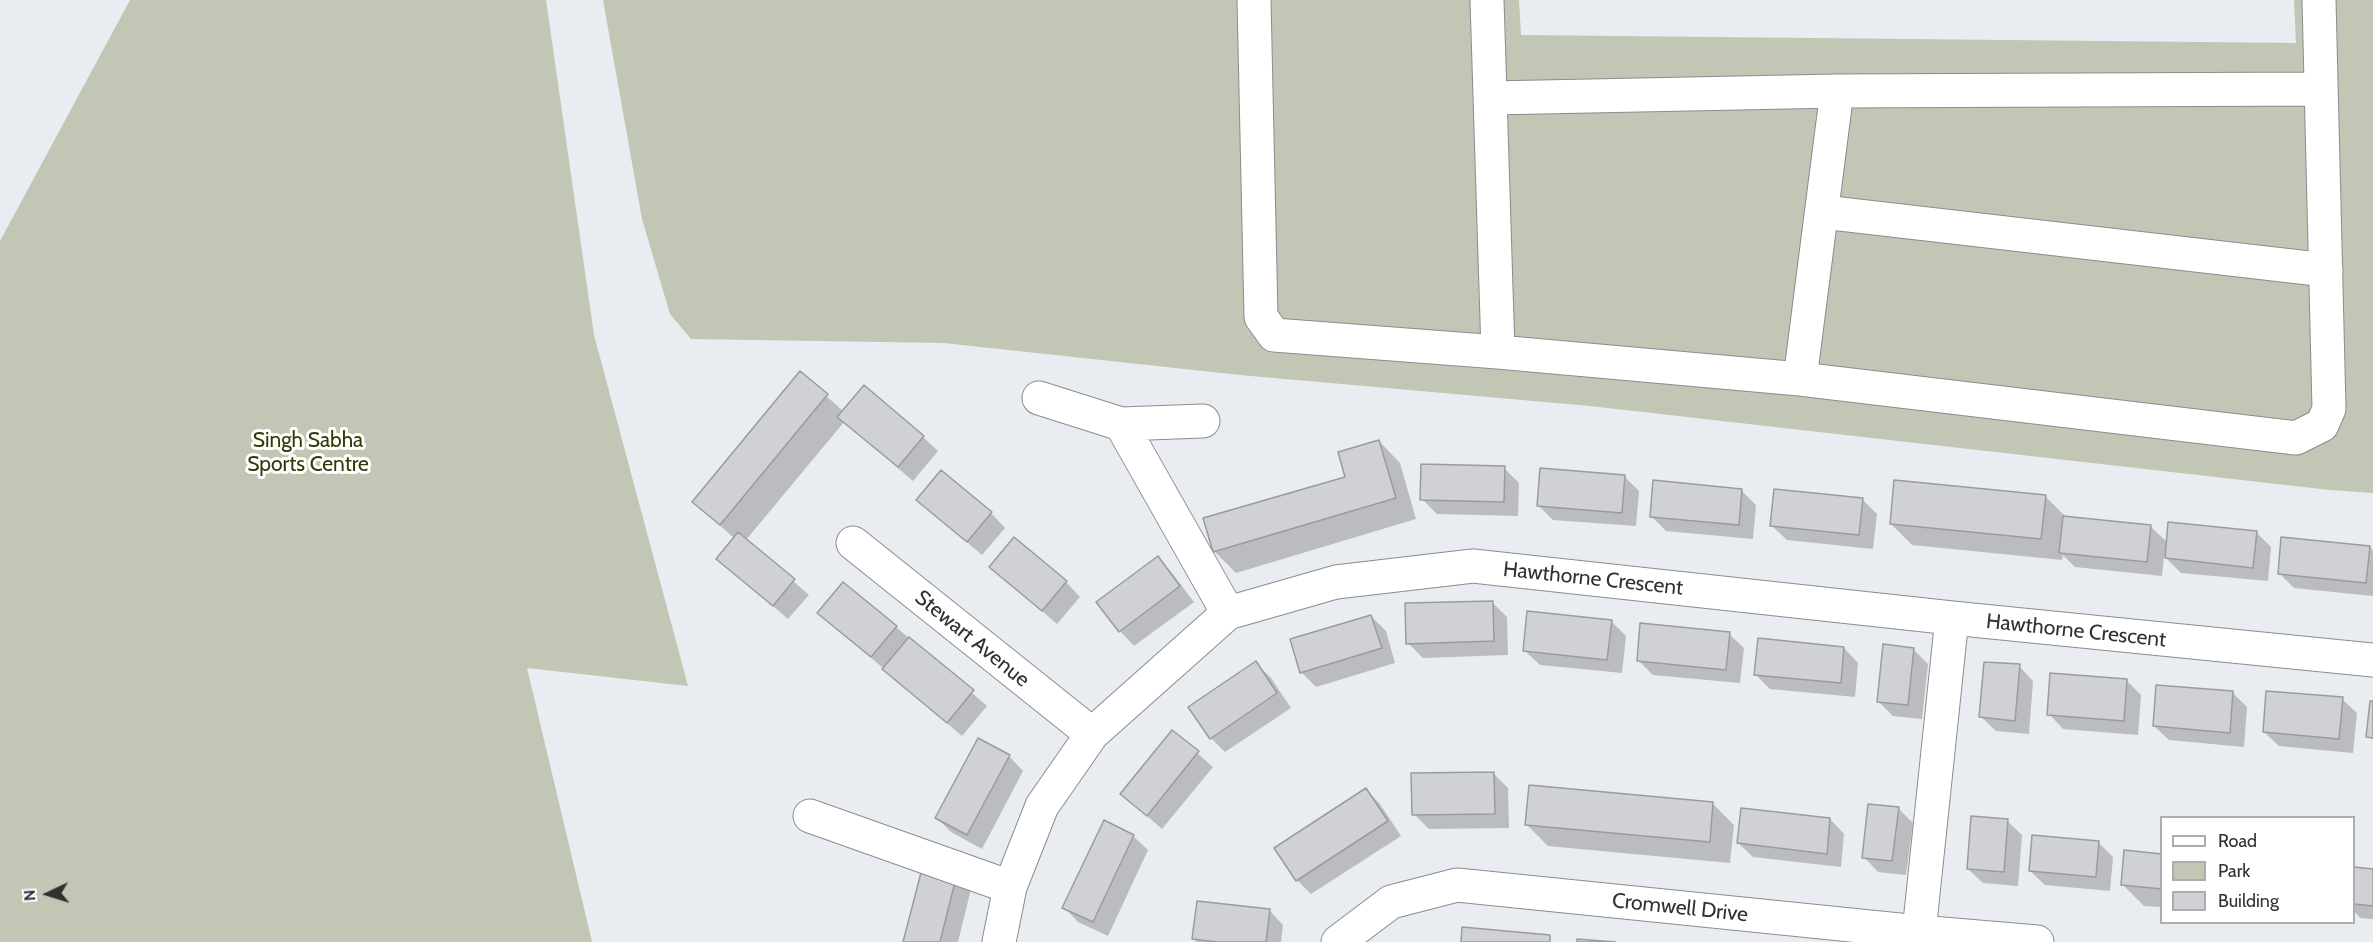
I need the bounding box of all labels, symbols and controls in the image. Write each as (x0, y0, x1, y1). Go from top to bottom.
park label: Singh Sabha Sports Centre (247, 428, 369, 478)
street label: Hawthorne Crescent (1502, 557, 1684, 601)
street label: Stewart Avenue (910, 585, 1034, 693)
street label: Hawthorne Crescent (1985, 609, 2167, 653)
legend (2160, 816, 2355, 924)
text: Road (2218, 830, 2257, 852)
text: Park (2218, 860, 2250, 882)
north arrow (18, 864, 78, 924)
street label: Cromwell Drive (1611, 888, 1749, 928)
text: N (20, 889, 39, 902)
text: Building (2218, 890, 2279, 912)

